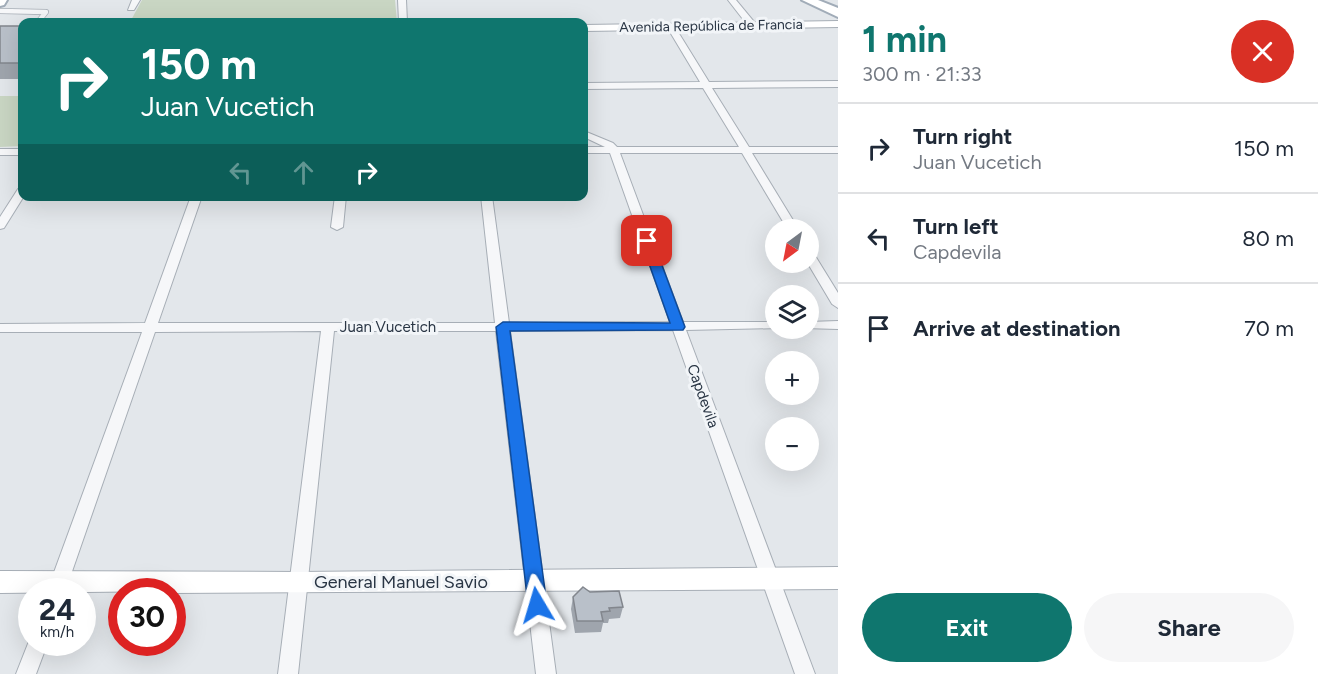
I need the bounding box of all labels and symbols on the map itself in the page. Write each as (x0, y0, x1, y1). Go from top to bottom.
street label: Avenida República de Francia (619, 16, 803, 36)
pin (621, 215, 672, 266)
north arrow (765, 219, 819, 273)
street label: Juan Vucetich (340, 318, 436, 336)
street label: Capdevila (683, 362, 723, 430)
street label: General Manuel Savio (314, 571, 488, 593)
position arrow (505, 573, 569, 637)
speed limit sign: 30 (108, 578, 186, 656)

